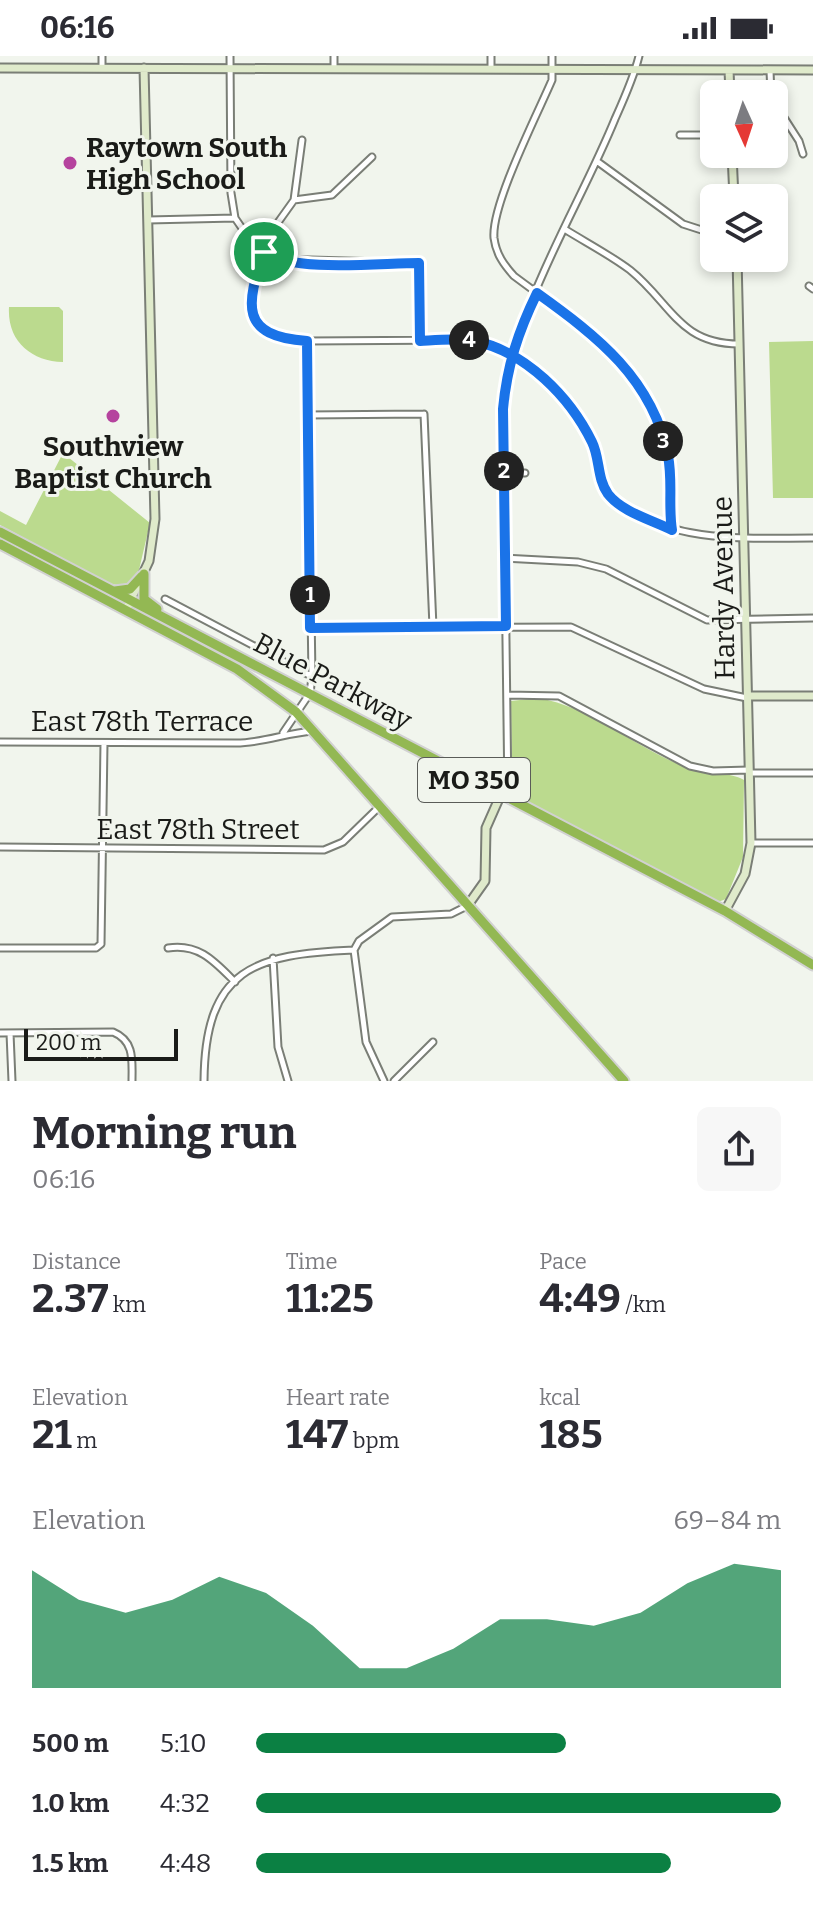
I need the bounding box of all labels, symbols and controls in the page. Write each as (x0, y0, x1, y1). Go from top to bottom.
text: 06:16 (40, 10, 114, 46)
north arrow (700, 80, 788, 168)
map controls (700, 80, 788, 272)
place label: Raytown South High School (86, 131, 288, 196)
marker: Raytown South High School (61, 154, 79, 172)
button: layers (700, 184, 788, 272)
pin (230, 218, 298, 286)
icon: arrive (242, 230, 286, 274)
pin: 4 (449, 320, 489, 360)
text: 4 (462, 326, 476, 353)
marker: Southview Baptist Church (104, 407, 122, 425)
pin: 3 (643, 421, 683, 461)
text: 3 (657, 427, 669, 454)
place label: Southview Baptist Church (14, 430, 212, 495)
pin: 2 (484, 451, 524, 491)
text: 2 (498, 457, 510, 484)
street label: Hardy Avenue (705, 496, 742, 680)
pin: 1 (290, 575, 330, 615)
text: 1 (305, 581, 315, 608)
street label: Blue Parkway (248, 626, 417, 737)
street label: East 78th Terrace (31, 705, 253, 738)
road number: MO 350 (418, 758, 530, 802)
street label: East 78th Street (96, 813, 300, 846)
scale bar (24, 1025, 178, 1061)
text: 200 m (36, 1029, 102, 1056)
text: Morning run (32, 1107, 296, 1160)
button: share (697, 1107, 781, 1191)
text: 06:16 (32, 1164, 95, 1195)
text: Distance (32, 1248, 121, 1275)
text: Time (286, 1248, 338, 1275)
text: Pace (539, 1248, 587, 1275)
text: 2.37 (32, 1275, 108, 1323)
text: 11:25 (286, 1275, 374, 1323)
text: 4:49 (539, 1275, 621, 1323)
text: km (108, 1291, 146, 1318)
text: /km (621, 1291, 666, 1318)
text: Elevation (32, 1384, 128, 1411)
text: Heart rate (286, 1384, 390, 1411)
text: kcal (539, 1384, 580, 1411)
text: 21 (32, 1411, 72, 1459)
text: 147 (286, 1411, 348, 1459)
text: 185 (539, 1411, 603, 1459)
text: m (72, 1427, 97, 1454)
text: bpm (348, 1427, 400, 1454)
text: Elevation (32, 1505, 145, 1536)
text: 69–84 m (674, 1505, 781, 1536)
text: 500 m (32, 1728, 109, 1759)
text: 5:10 (160, 1728, 207, 1759)
text: 1.0 km (32, 1788, 109, 1819)
text: 4:32 (160, 1788, 210, 1819)
text: 1.5 km (32, 1848, 108, 1879)
text: 4:48 (160, 1848, 211, 1879)

